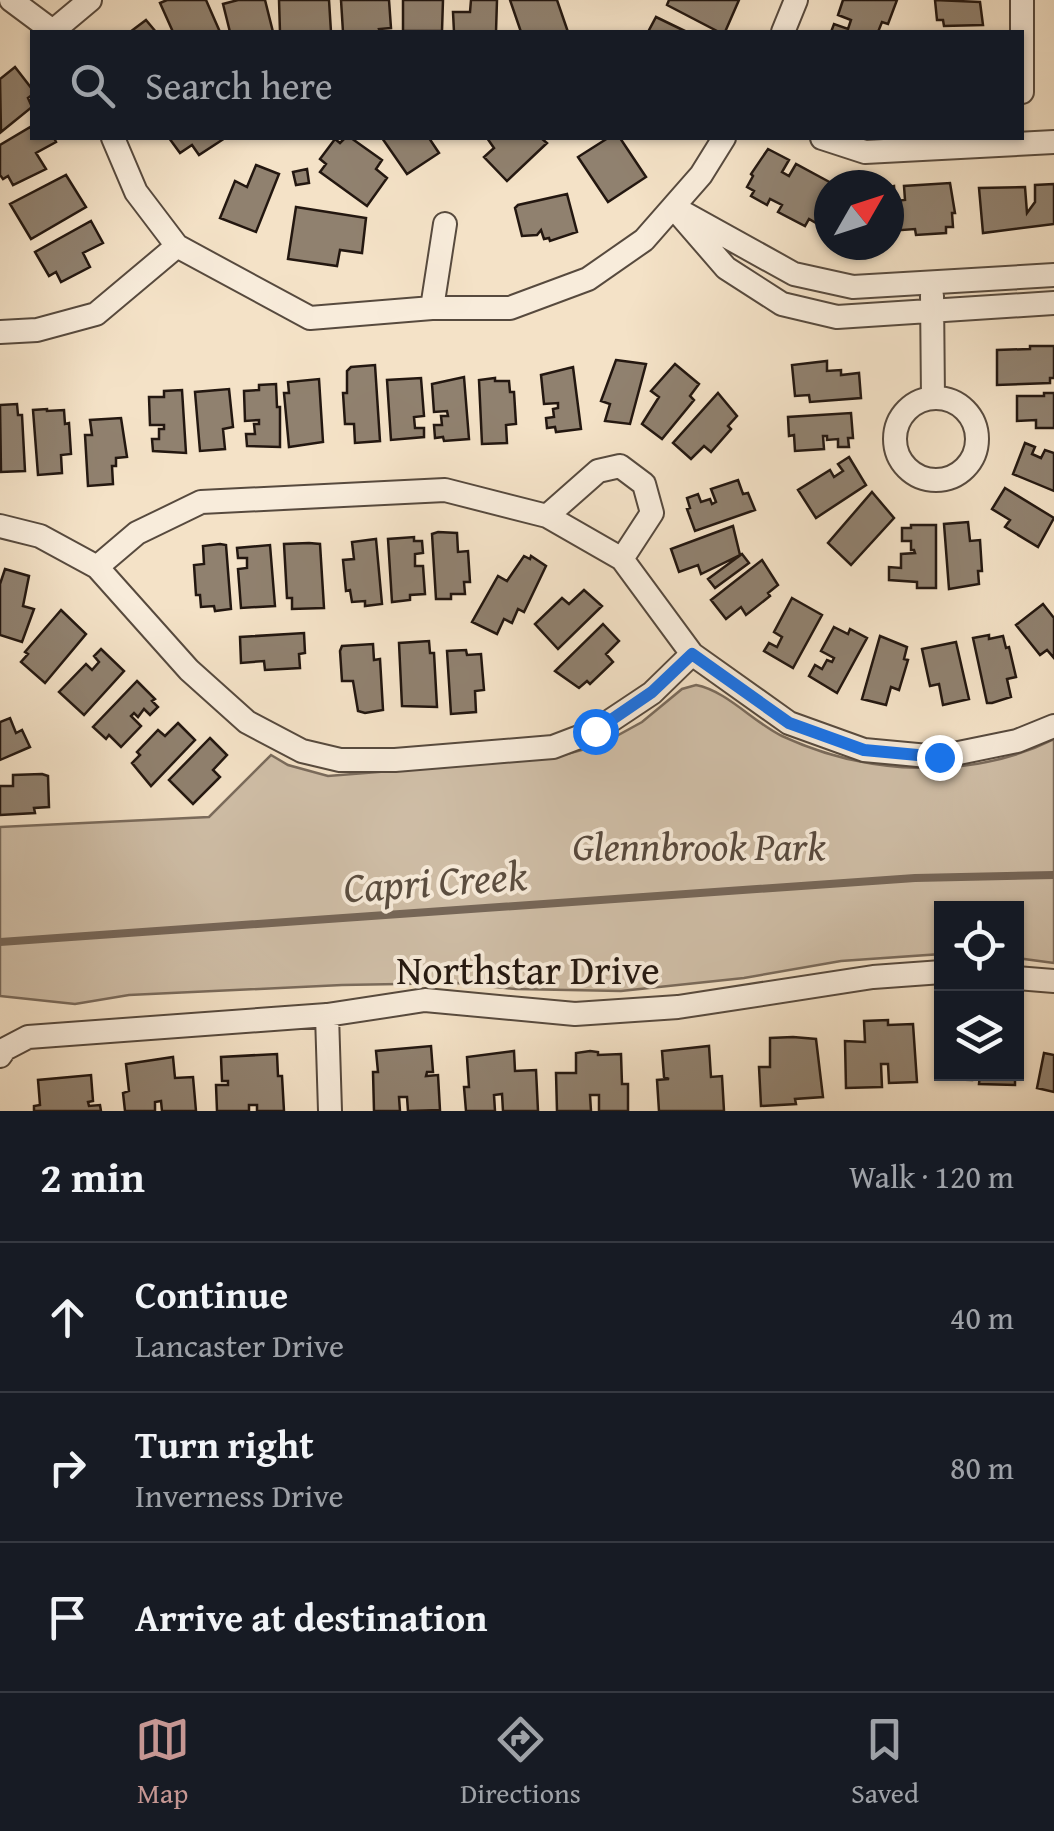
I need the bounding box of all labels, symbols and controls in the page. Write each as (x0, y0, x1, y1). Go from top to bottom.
search box (30, 30, 1024, 140)
text: Search here (145, 57, 333, 113)
icon: search (65, 58, 120, 113)
north arrow (814, 170, 904, 260)
route start (573, 709, 619, 755)
route end (917, 735, 963, 781)
park label: Glennbrook Park (573, 816, 826, 875)
water label: Capri Creek (341, 844, 529, 917)
map controls (934, 901, 1024, 1081)
button: locate (934, 901, 1024, 991)
street label: Northstar Drive (396, 940, 660, 999)
button: layers (934, 991, 1024, 1081)
text: 2 min (40, 1146, 145, 1207)
text: Walk · 120 m (849, 1153, 1014, 1200)
text: Continue (135, 1266, 288, 1322)
icon: ahead (40, 1290, 95, 1345)
text: 40 m (950, 1294, 1014, 1341)
text: Lancaster Drive (135, 1322, 344, 1369)
text: Turn right (135, 1416, 314, 1472)
icon: right (40, 1440, 95, 1495)
text: 80 m (950, 1444, 1014, 1491)
text: Inverness Drive (135, 1472, 343, 1519)
text: Arrive at destination (135, 1589, 488, 1645)
icon: arrive (40, 1590, 95, 1645)
tab: Map (135, 1712, 190, 1813)
tab: Directions (460, 1712, 581, 1813)
tab: Saved (851, 1712, 919, 1813)

